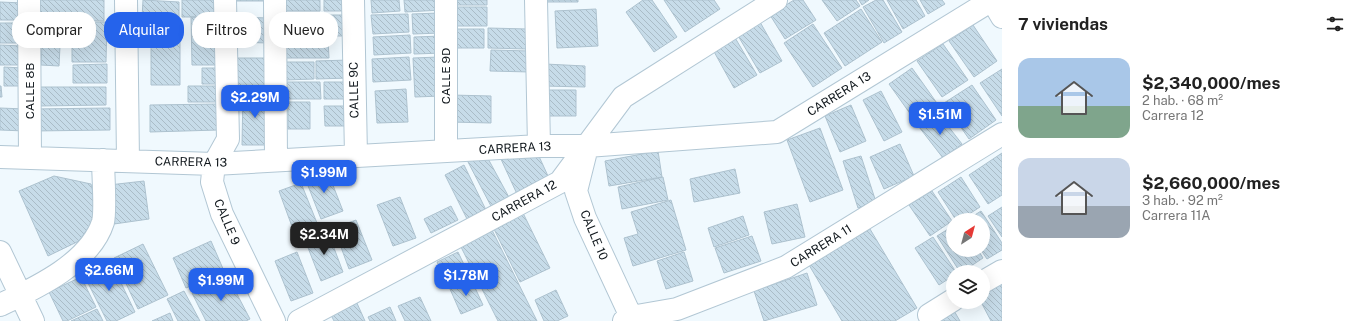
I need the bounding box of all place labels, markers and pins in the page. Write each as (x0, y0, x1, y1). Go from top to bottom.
pin: $2.29M (222, 85, 288, 119)
pin: $1.51M (907, 102, 973, 136)
pin: $1.99M (291, 160, 357, 194)
pin: $2.34M (291, 222, 357, 256)
pin: $2.66M (76, 258, 142, 292)
pin: $1.78M (433, 263, 499, 297)
pin: $1.99M (188, 268, 254, 302)

